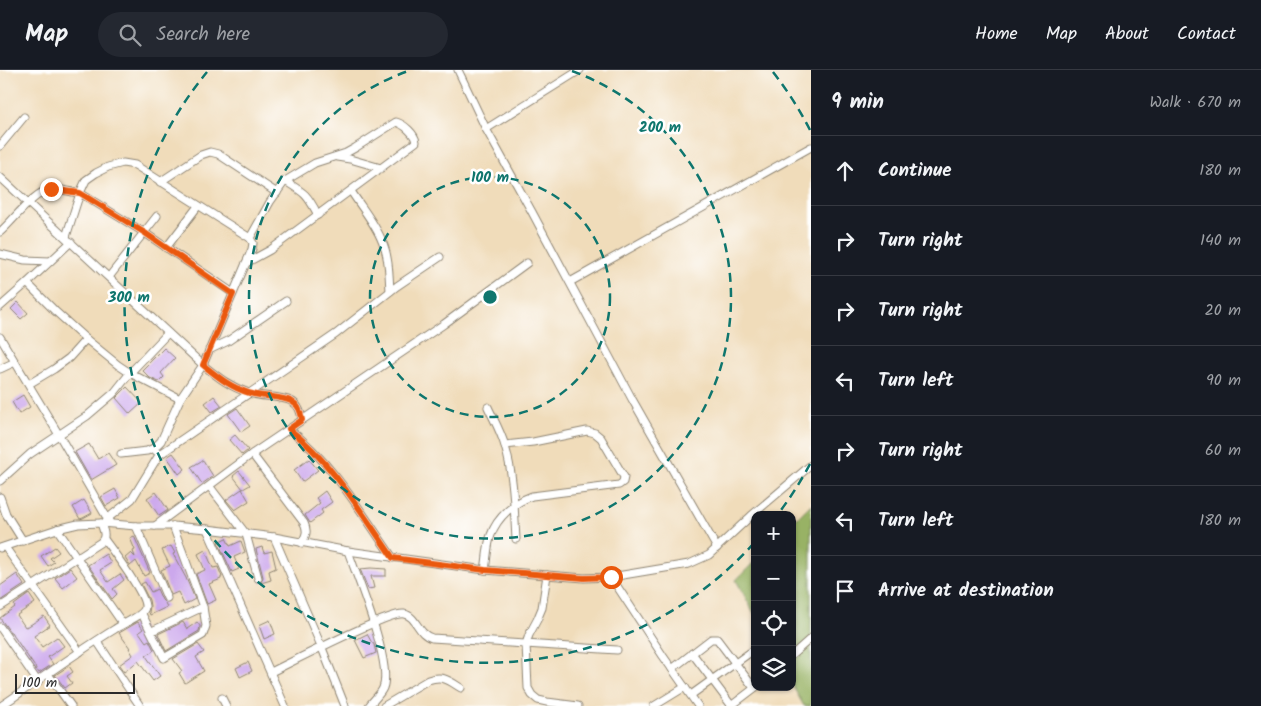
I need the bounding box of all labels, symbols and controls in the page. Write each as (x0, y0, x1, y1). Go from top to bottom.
search box (98, 12, 448, 57)
text: Map (25, 15, 68, 54)
text: Search here (156, 20, 250, 50)
text: Home (975, 20, 1018, 49)
text: Map (1046, 20, 1077, 49)
text: About (1105, 20, 1149, 49)
text: Contact (1177, 20, 1236, 49)
icon: search (116, 21, 144, 49)
text: 9 min (831, 86, 884, 119)
text: Walk · 670 m (1150, 90, 1241, 115)
text: 200 m (639, 116, 681, 140)
text: Continue (878, 156, 951, 186)
icon: ahead (831, 157, 859, 185)
text: 180 m (1199, 158, 1241, 183)
text: 100 m (471, 166, 509, 190)
route end (40, 178, 63, 201)
text: Turn right (878, 226, 963, 256)
icon: right (831, 227, 859, 255)
text: 140 m (1200, 228, 1241, 253)
text: 300 m (107, 286, 150, 310)
centre of rings (481, 288, 499, 306)
text: Turn right (878, 296, 963, 326)
icon: right (831, 297, 859, 325)
text: 20 m (1205, 298, 1241, 323)
text: Turn left (878, 366, 953, 396)
icon: left (831, 367, 859, 395)
text: 90 m (1206, 368, 1241, 393)
text: Turn right (878, 436, 963, 466)
icon: right (831, 437, 859, 465)
text: 60 m (1205, 438, 1241, 463)
text: Turn left (878, 506, 953, 536)
icon: left (831, 507, 859, 535)
text: 180 m (1199, 508, 1241, 533)
map controls (751, 511, 796, 691)
button: + (751, 511, 796, 556)
button: − (751, 556, 796, 601)
route start (600, 566, 623, 589)
text: Arrive at destination (878, 576, 1054, 606)
icon: arrive (831, 577, 859, 605)
button: locate (751, 601, 796, 646)
button: layers (751, 646, 796, 691)
scale bar (15, 671, 135, 694)
text: 100 m (22, 672, 57, 694)

